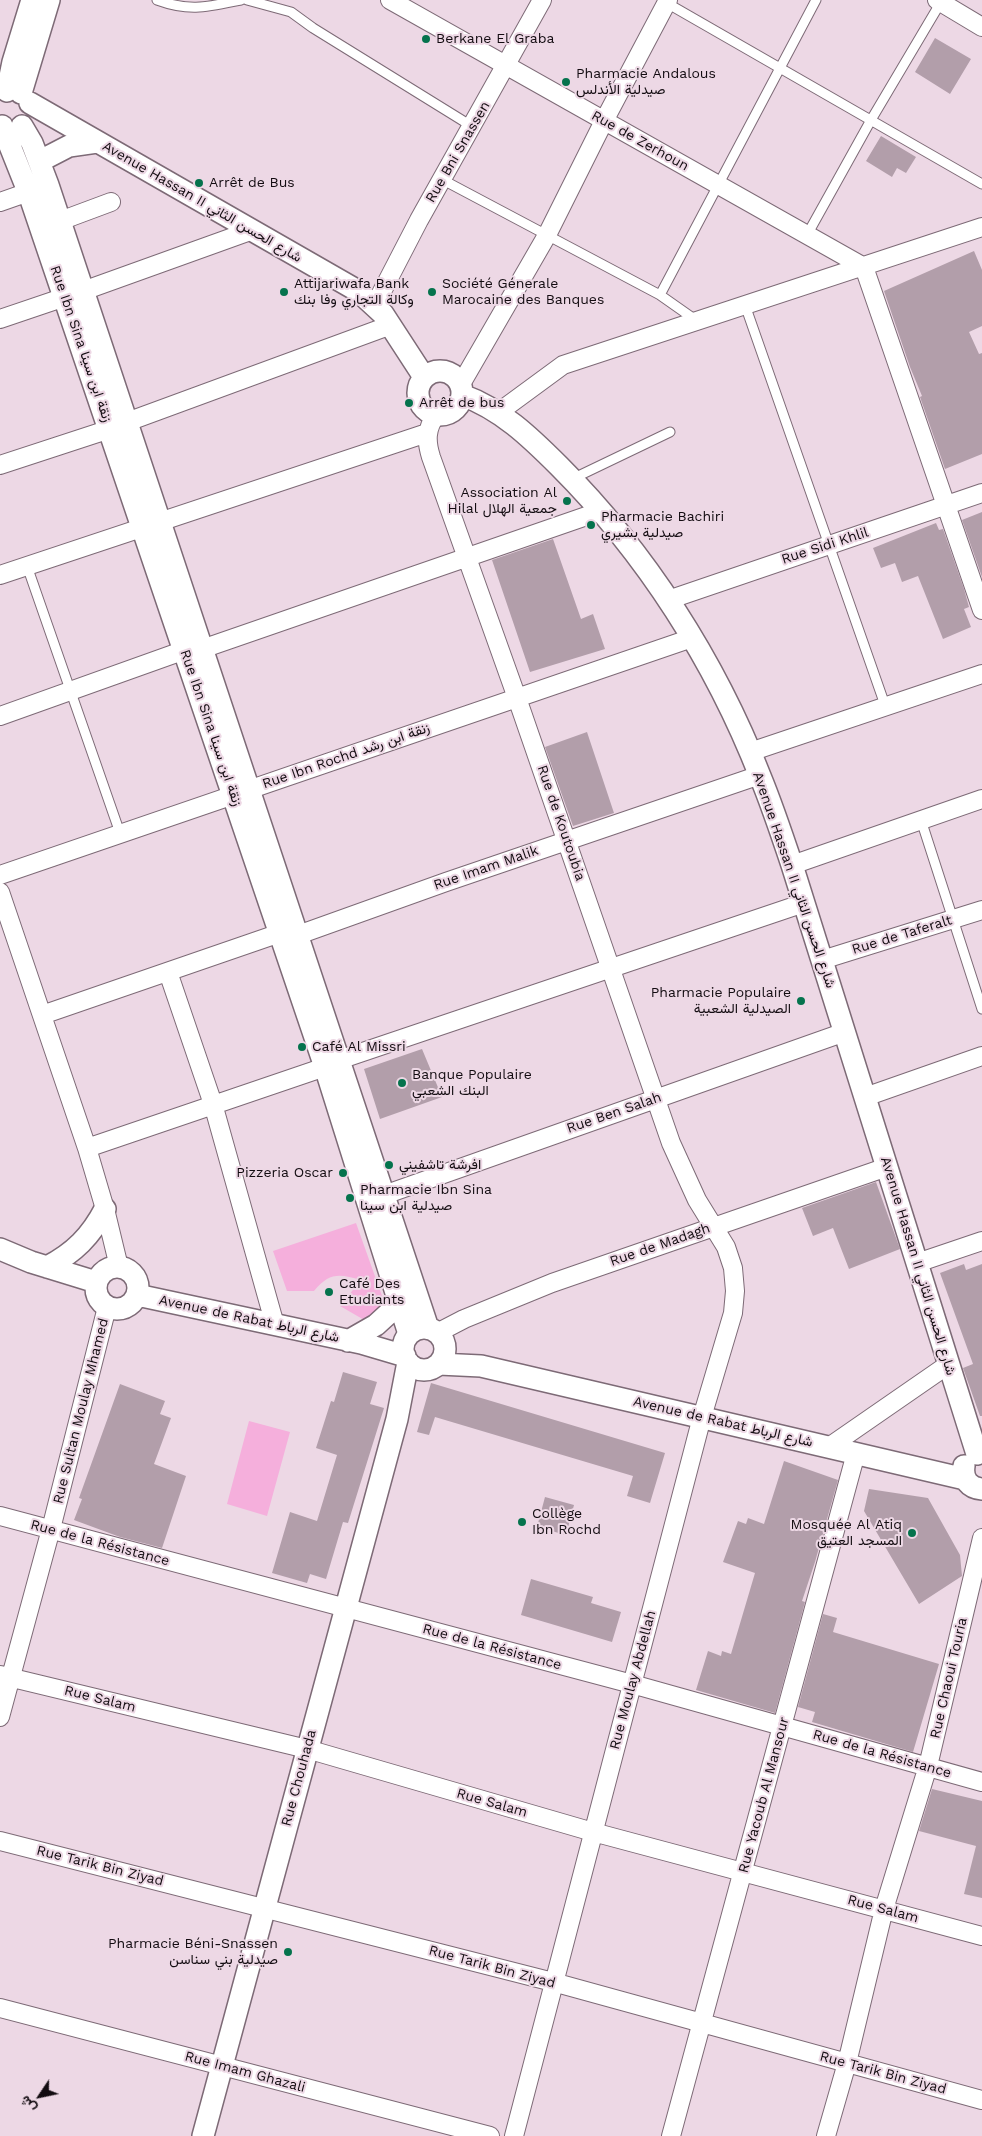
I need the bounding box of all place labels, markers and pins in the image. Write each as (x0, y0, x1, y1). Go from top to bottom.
place label: Berkane El Graba (436, 31, 554, 47)
marker: Berkane El Graba (420, 33, 432, 45)
place label: Pharmacie Andalous صيدلية الأندلس (576, 66, 716, 98)
marker: Pharmacie Andalous صيدلية الأندلس (560, 76, 572, 88)
place label: Arrêt de Bus (209, 175, 295, 191)
marker: Arrêt de Bus (193, 177, 205, 189)
place label: Attijariwafa Bank وكالة التجاري وفا بنك (294, 276, 414, 308)
place label: Société Génerale Marocaine des Banques (442, 276, 604, 308)
marker: Attijariwafa Bank وكالة التجاري وفا بنك (278, 286, 290, 298)
marker: Société Génerale Marocaine des Banques (426, 286, 438, 298)
place label: Arrêt de bus (419, 395, 504, 411)
marker: Arrêt de bus (403, 397, 415, 409)
place label: Association Al Hilal جمعية الهلال (448, 485, 557, 518)
marker: Association Al Hilal جمعية الهلال (561, 495, 573, 507)
place label: Pharmacie Bachiri صيدلية بشيري (601, 509, 724, 542)
marker: Pharmacie Bachiri صيدلية بشيري (585, 519, 597, 531)
place label: Pharmacie Populaire الصيدلية الشعبية (651, 985, 791, 1018)
marker: Pharmacie Populaire الصيدلية الشعبية (795, 995, 807, 1007)
place label: Café Al Missri (312, 1039, 406, 1055)
marker: Café Al Missri (296, 1041, 308, 1053)
place label: Banque Populaire البنك الشعبي (412, 1067, 532, 1100)
marker: Banque Populaire البنك الشعبي (396, 1077, 408, 1089)
place label: افرشة تاشفيني (399, 1157, 481, 1173)
marker: افرشة تاشفيني (383, 1159, 395, 1171)
place label: Pizzeria Oscar (236, 1165, 333, 1181)
marker: Pizzeria Oscar (337, 1167, 349, 1179)
place label: Pharmacie Ibn Sina صيدلية ابن سينا (360, 1182, 492, 1214)
marker: Pharmacie Ibn Sina صيدلية ابن سينا (344, 1192, 356, 1204)
place label: Café Des Etudiants (339, 1276, 404, 1308)
marker: Café Des Etudiants (323, 1286, 335, 1298)
place label: Collège Ibn Rochd (532, 1506, 601, 1538)
marker: Collège Ibn Rochd (516, 1516, 528, 1528)
place label: Mosquée Al Atiq المسجد العتيق (791, 1517, 902, 1550)
marker: Mosquée Al Atiq المسجد العتيق (906, 1527, 918, 1539)
place label: Pharmacie Béni-Snassen صيدلية بني سناسن (108, 1936, 278, 1968)
marker: Pharmacie Béni-Snassen صيدلية بني سناسن (282, 1946, 294, 1958)

